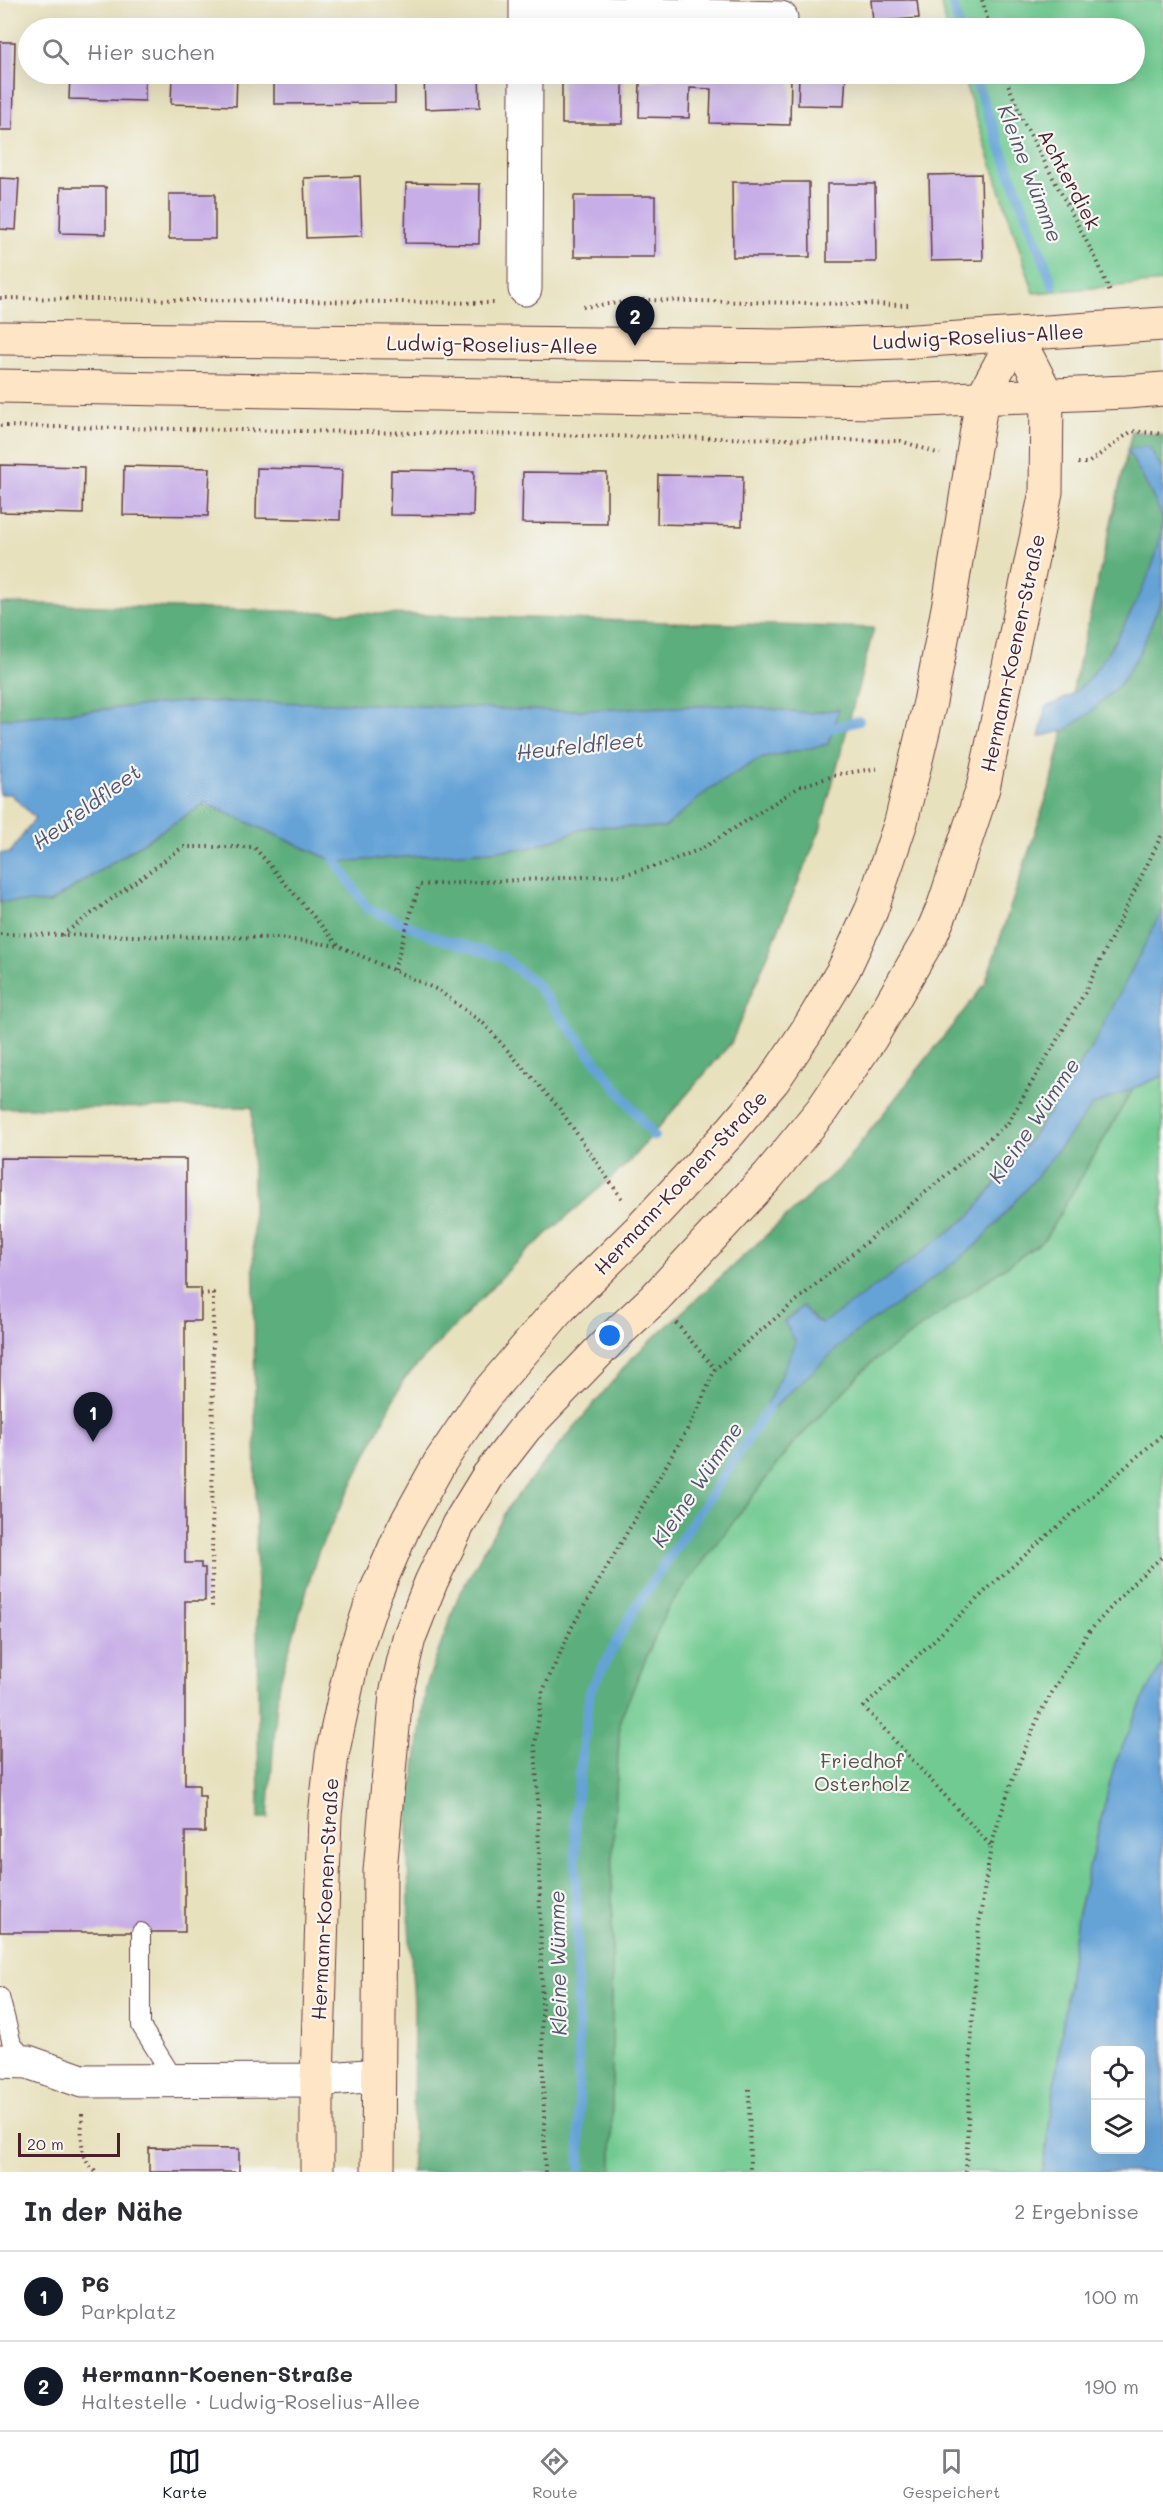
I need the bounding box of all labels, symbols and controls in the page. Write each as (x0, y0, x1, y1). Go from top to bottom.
search box (18, 18, 1145, 84)
icon: search (39, 35, 72, 68)
text: Hier suchen (87, 37, 215, 66)
water label: Kleine Wümme (992, 100, 1070, 246)
street label: Achterdiek (1033, 124, 1107, 234)
pin: 2 (616, 296, 654, 346)
street label: Ludwig-Roselius-Allee (872, 317, 1084, 355)
street label: Ludwig-Roselius-Allee (386, 329, 598, 359)
street label: Hermann-Koenen-Straße (974, 532, 1050, 774)
water label: Heufeldfleet (515, 725, 645, 765)
water label: Heufeldfleet (26, 757, 146, 855)
water label: Kleine Wümme (981, 1052, 1085, 1188)
street label: Hermann-Koenen-Straße (588, 1084, 772, 1280)
your location (595, 1321, 624, 1350)
pin: 1 (74, 1392, 112, 1442)
water label: Kleine Wümme (644, 1416, 748, 1552)
park label: Friedhof Osterholz (814, 1747, 910, 1796)
street label: Hermann-Koenen-Straße (305, 1777, 343, 2021)
water label: Kleine Wümme (542, 1890, 572, 2036)
map controls (1091, 2046, 1145, 2154)
button: locate (1091, 2046, 1145, 2100)
button: layers (1091, 2100, 1145, 2154)
scale bar (18, 2130, 120, 2158)
text: 20 m (27, 2133, 64, 2154)
text: In der Nähe (24, 2194, 183, 2228)
text: 2 Ergebnisse (1014, 2198, 1139, 2224)
text: P6 (81, 2269, 109, 2298)
text: 1 (39, 2283, 48, 2309)
text: 100 m (1083, 2283, 1139, 2309)
text: Parkplatz (81, 2298, 176, 2324)
text: Hermann-Koenen-Straße (81, 2359, 353, 2388)
text: 2 (38, 2373, 49, 2399)
text: 190 m (1084, 2373, 1139, 2399)
text: Haltestelle · Ludwig-Roselius-Allee (81, 2388, 420, 2414)
tab: Karte (163, 2445, 207, 2502)
tab: Route (532, 2445, 578, 2502)
tab: Gespeichert (903, 2445, 1000, 2502)

